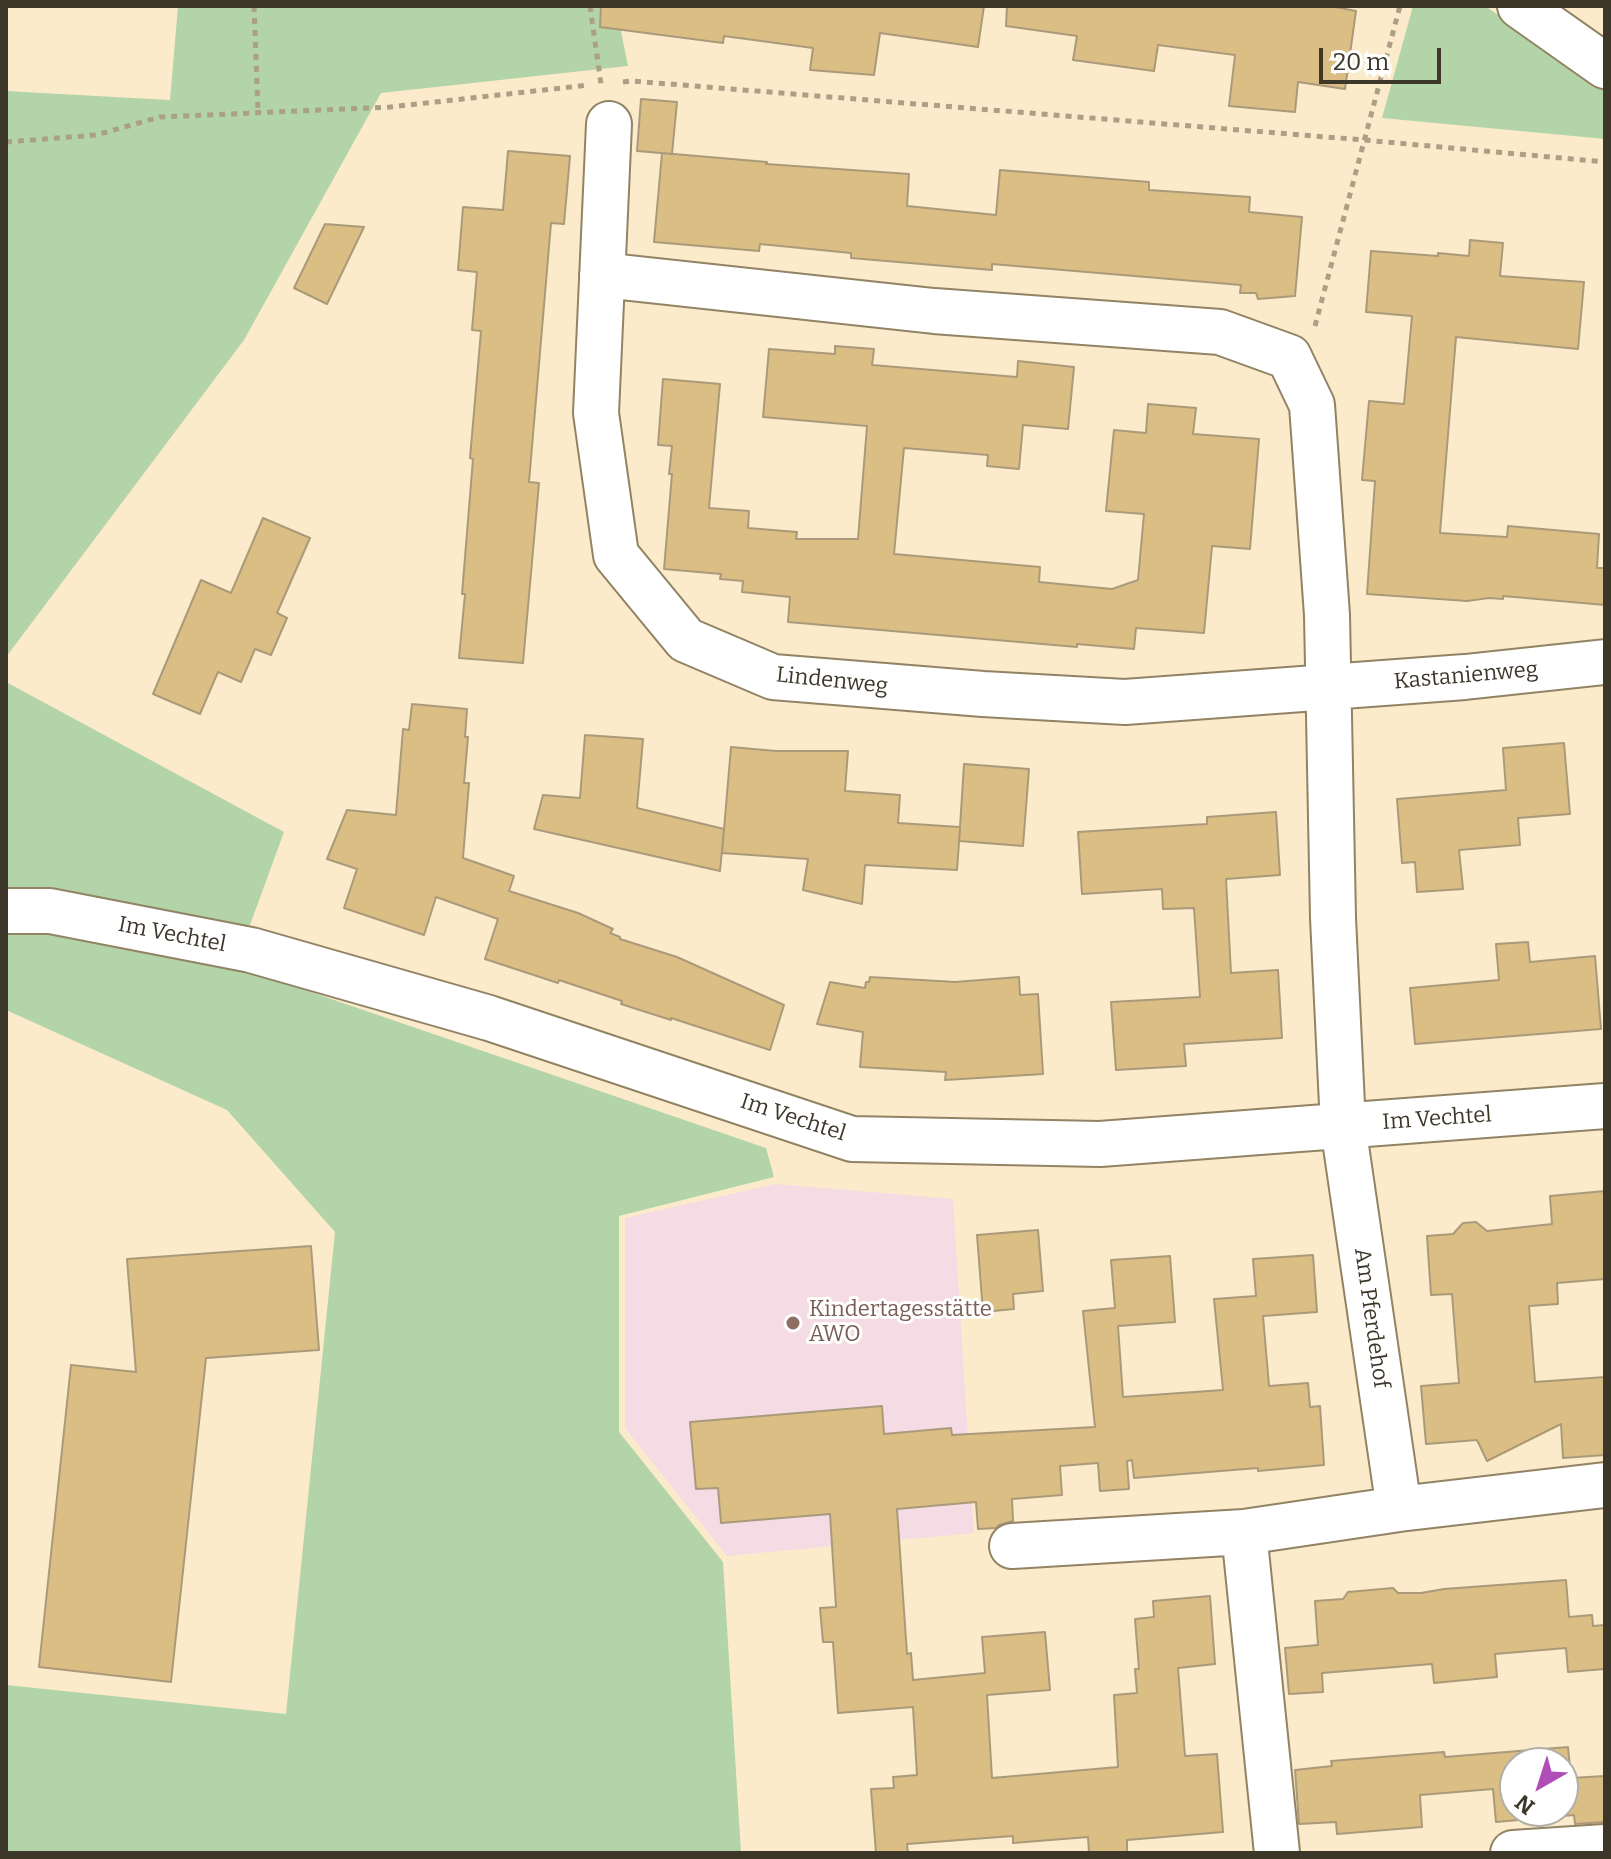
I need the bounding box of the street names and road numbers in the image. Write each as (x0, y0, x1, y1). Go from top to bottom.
street label: Kastanienweg (1393, 657, 1539, 695)
street label: Lindenweg (775, 662, 889, 700)
street label: Im Vechtel (116, 912, 228, 958)
street label: Im Vechtel (737, 1089, 849, 1147)
street label: Im Vechtel (1382, 1102, 1492, 1136)
street label: Am Pferdehof (1348, 1246, 1394, 1390)

